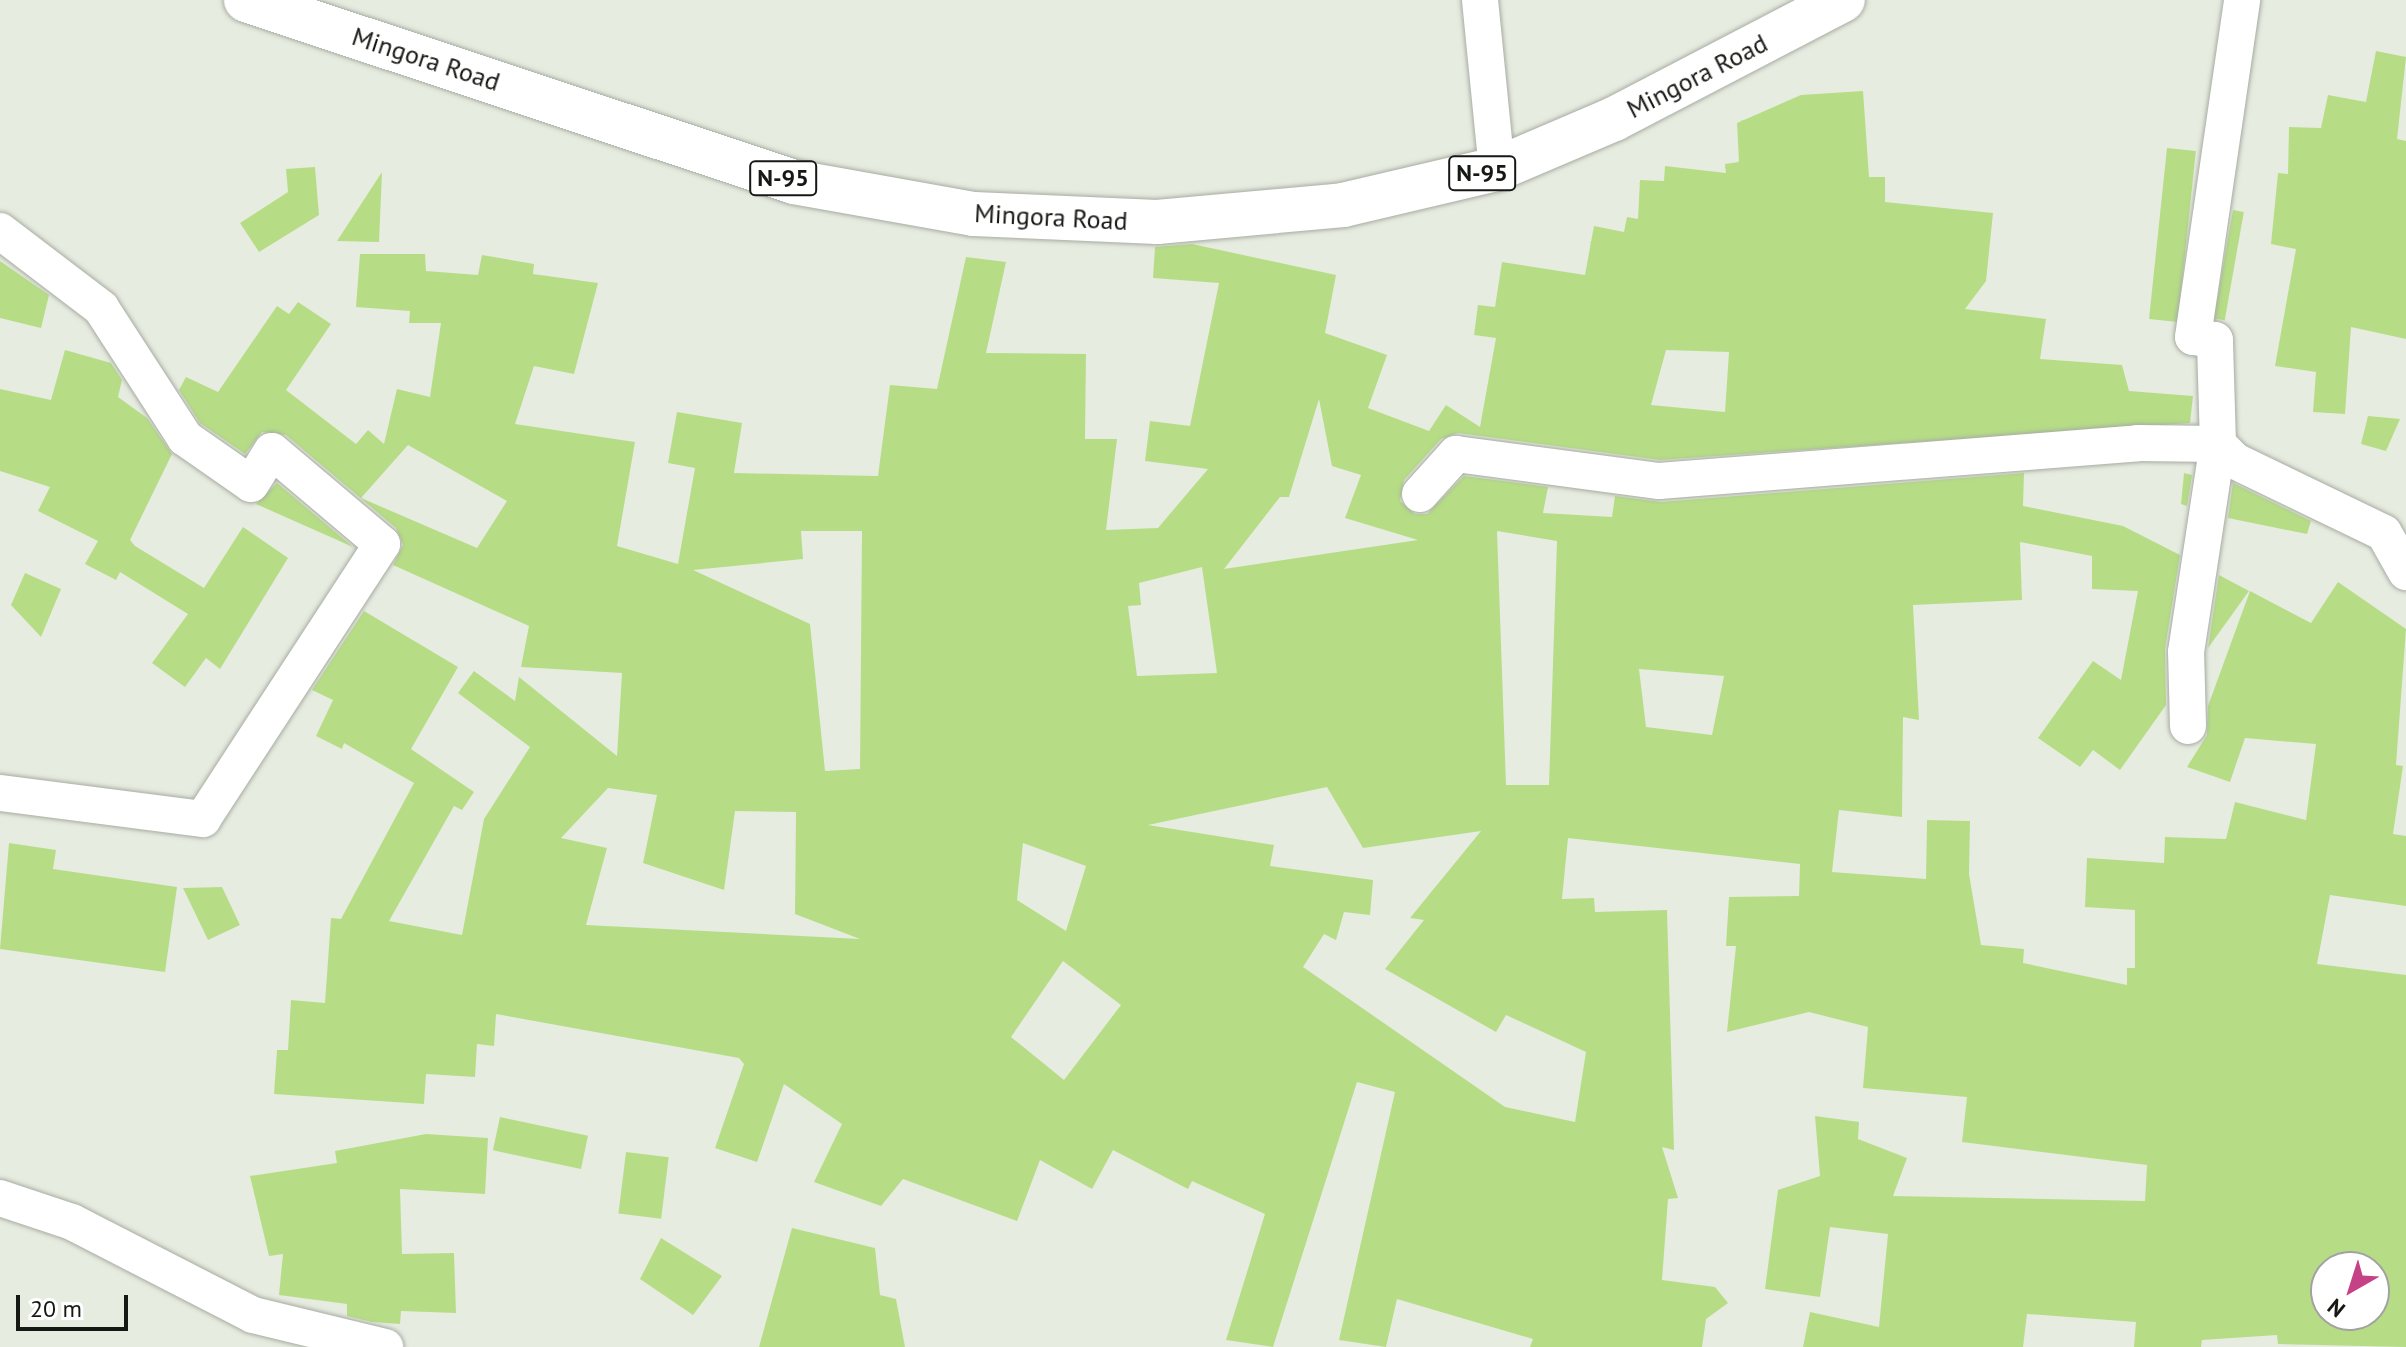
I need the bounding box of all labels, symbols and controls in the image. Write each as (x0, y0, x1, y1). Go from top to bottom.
street label: Mingora Road (348, 20, 504, 98)
street label: Mingora Road (1622, 27, 1772, 125)
road number: N-95 (1448, 153, 1516, 193)
road number: N-95 (749, 158, 817, 198)
street label: Mingora Road (974, 197, 1128, 237)
north arrow (2310, 1251, 2390, 1331)
scale bar (20, 1279, 132, 1329)
text: 20 m (30, 1293, 82, 1324)
text: N (2322, 1293, 2351, 1324)

